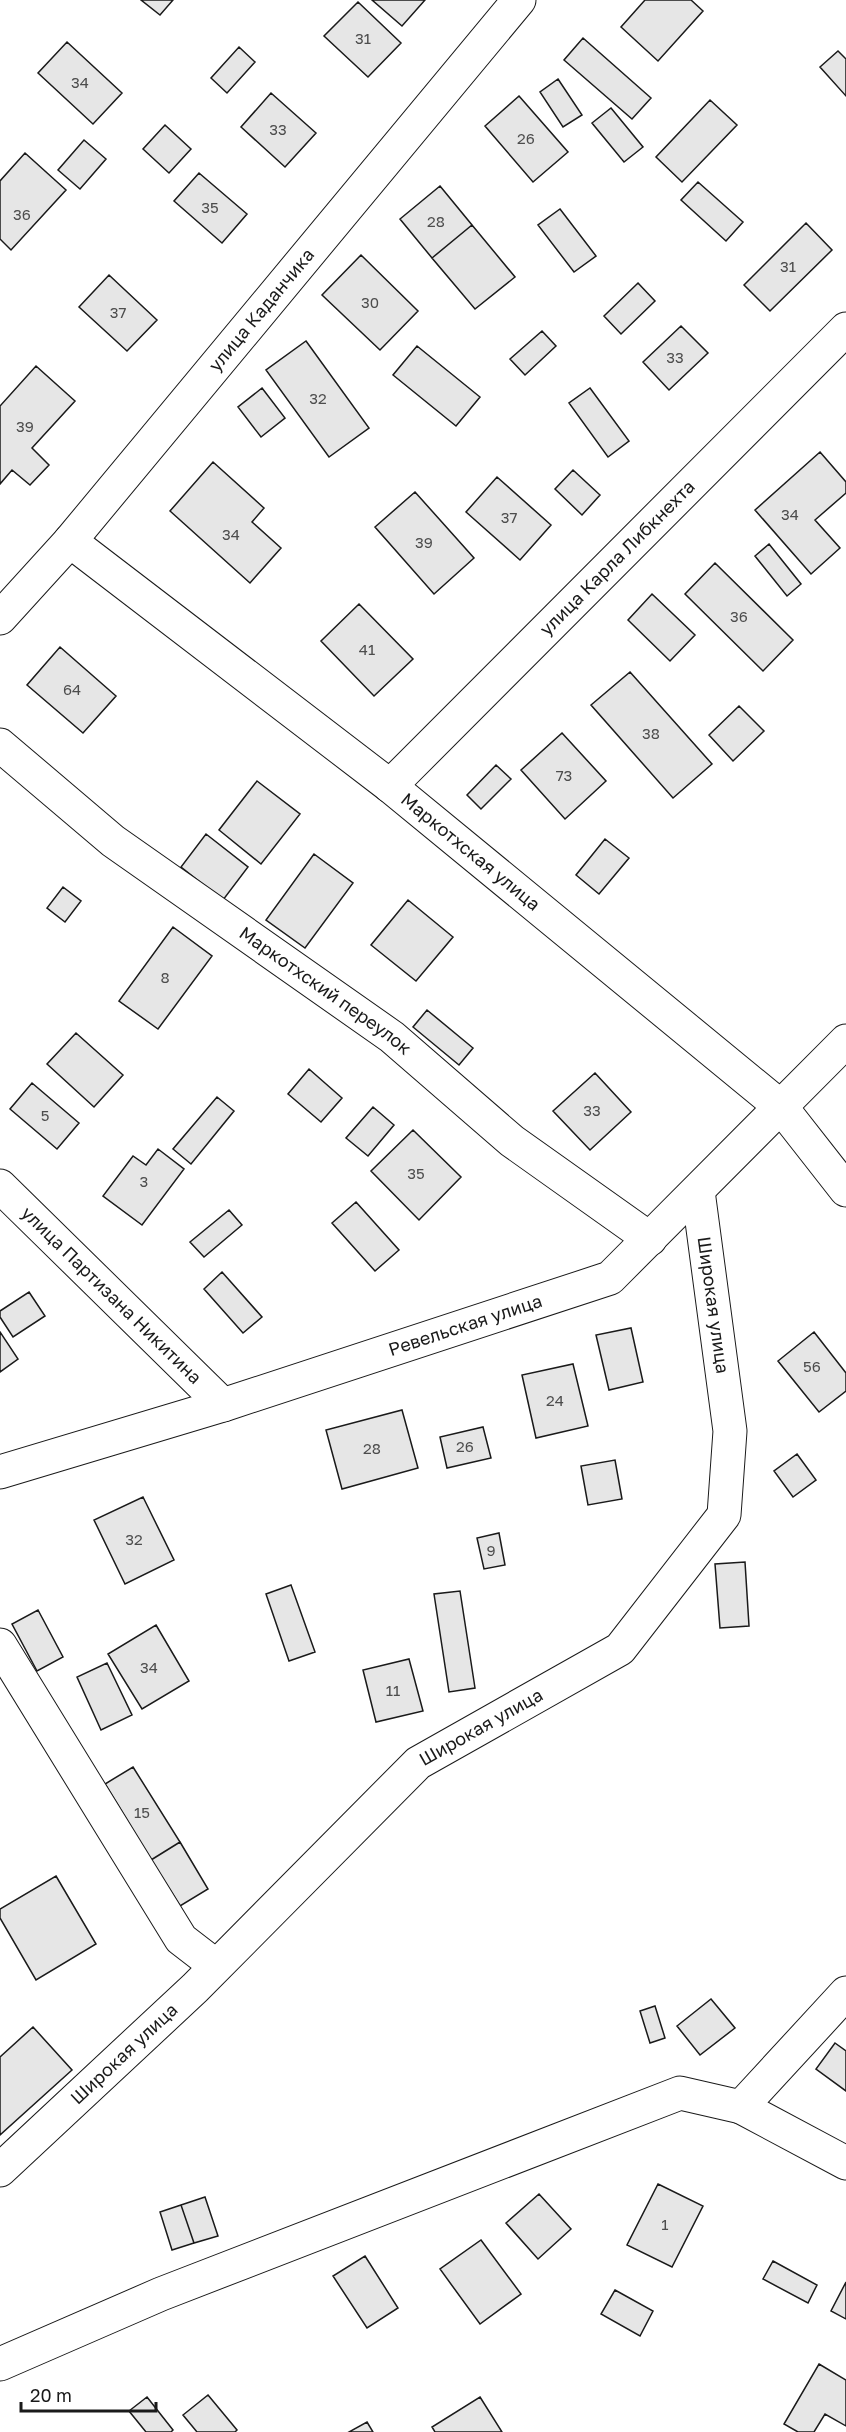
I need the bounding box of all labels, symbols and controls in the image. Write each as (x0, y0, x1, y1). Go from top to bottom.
house number: 31 (355, 29, 371, 47)
house number: 34 (71, 73, 89, 91)
house number: 33 (269, 120, 287, 138)
house number: 26 (517, 129, 535, 147)
house number: 35 (201, 198, 219, 216)
house number: 36 (13, 205, 31, 223)
house number: 28 (427, 212, 445, 230)
street label: улица Каданчика (203, 244, 318, 376)
house number: 31 (780, 257, 796, 275)
house number: 30 (361, 293, 379, 311)
house number: 37 (110, 303, 126, 321)
house number: 33 (666, 348, 684, 366)
house number: 32 (309, 389, 327, 407)
house number: 39 (16, 417, 34, 435)
street label: улица Карла Либкнехта (535, 475, 699, 640)
house number: 34 (781, 505, 799, 523)
house number: 37 (501, 508, 517, 526)
house number: 34 (222, 525, 240, 543)
house number: 39 (415, 533, 433, 551)
house number: 36 (730, 607, 748, 625)
house number: 41 (359, 640, 375, 658)
house number: 64 (63, 680, 81, 698)
house number: 38 (642, 724, 660, 742)
house number: 73 (556, 766, 572, 784)
street label: Маркотхская улица (397, 788, 545, 915)
street label: Маркотхский переулок (235, 921, 416, 1059)
house number: 8 (160, 968, 170, 986)
house number: 33 (583, 1101, 601, 1119)
house number: 5 (41, 1106, 49, 1124)
house number: 35 (407, 1164, 425, 1182)
house number: 3 (140, 1172, 148, 1190)
street label: улица Партизана Никитина (17, 1201, 207, 1388)
street label: Широкая улица (693, 1235, 734, 1375)
street label: Ревельская улица (386, 1289, 545, 1360)
house number: 56 (803, 1357, 821, 1375)
house number: 24 (546, 1391, 564, 1409)
house number: 26 (456, 1437, 474, 1455)
house number: 28 (363, 1439, 381, 1457)
house number: 32 (125, 1530, 143, 1548)
house number: 9 (486, 1541, 496, 1559)
house number: 34 (140, 1658, 158, 1676)
house number: 11 (386, 1681, 400, 1699)
street label: Широкая улица (415, 1683, 546, 1770)
house number: 15 (134, 1803, 150, 1821)
street label: Широкая улица (66, 1998, 182, 2108)
house number: 1 (661, 2215, 669, 2233)
scale bar (21, 2375, 156, 2413)
text: 20 m (30, 2384, 72, 2406)

